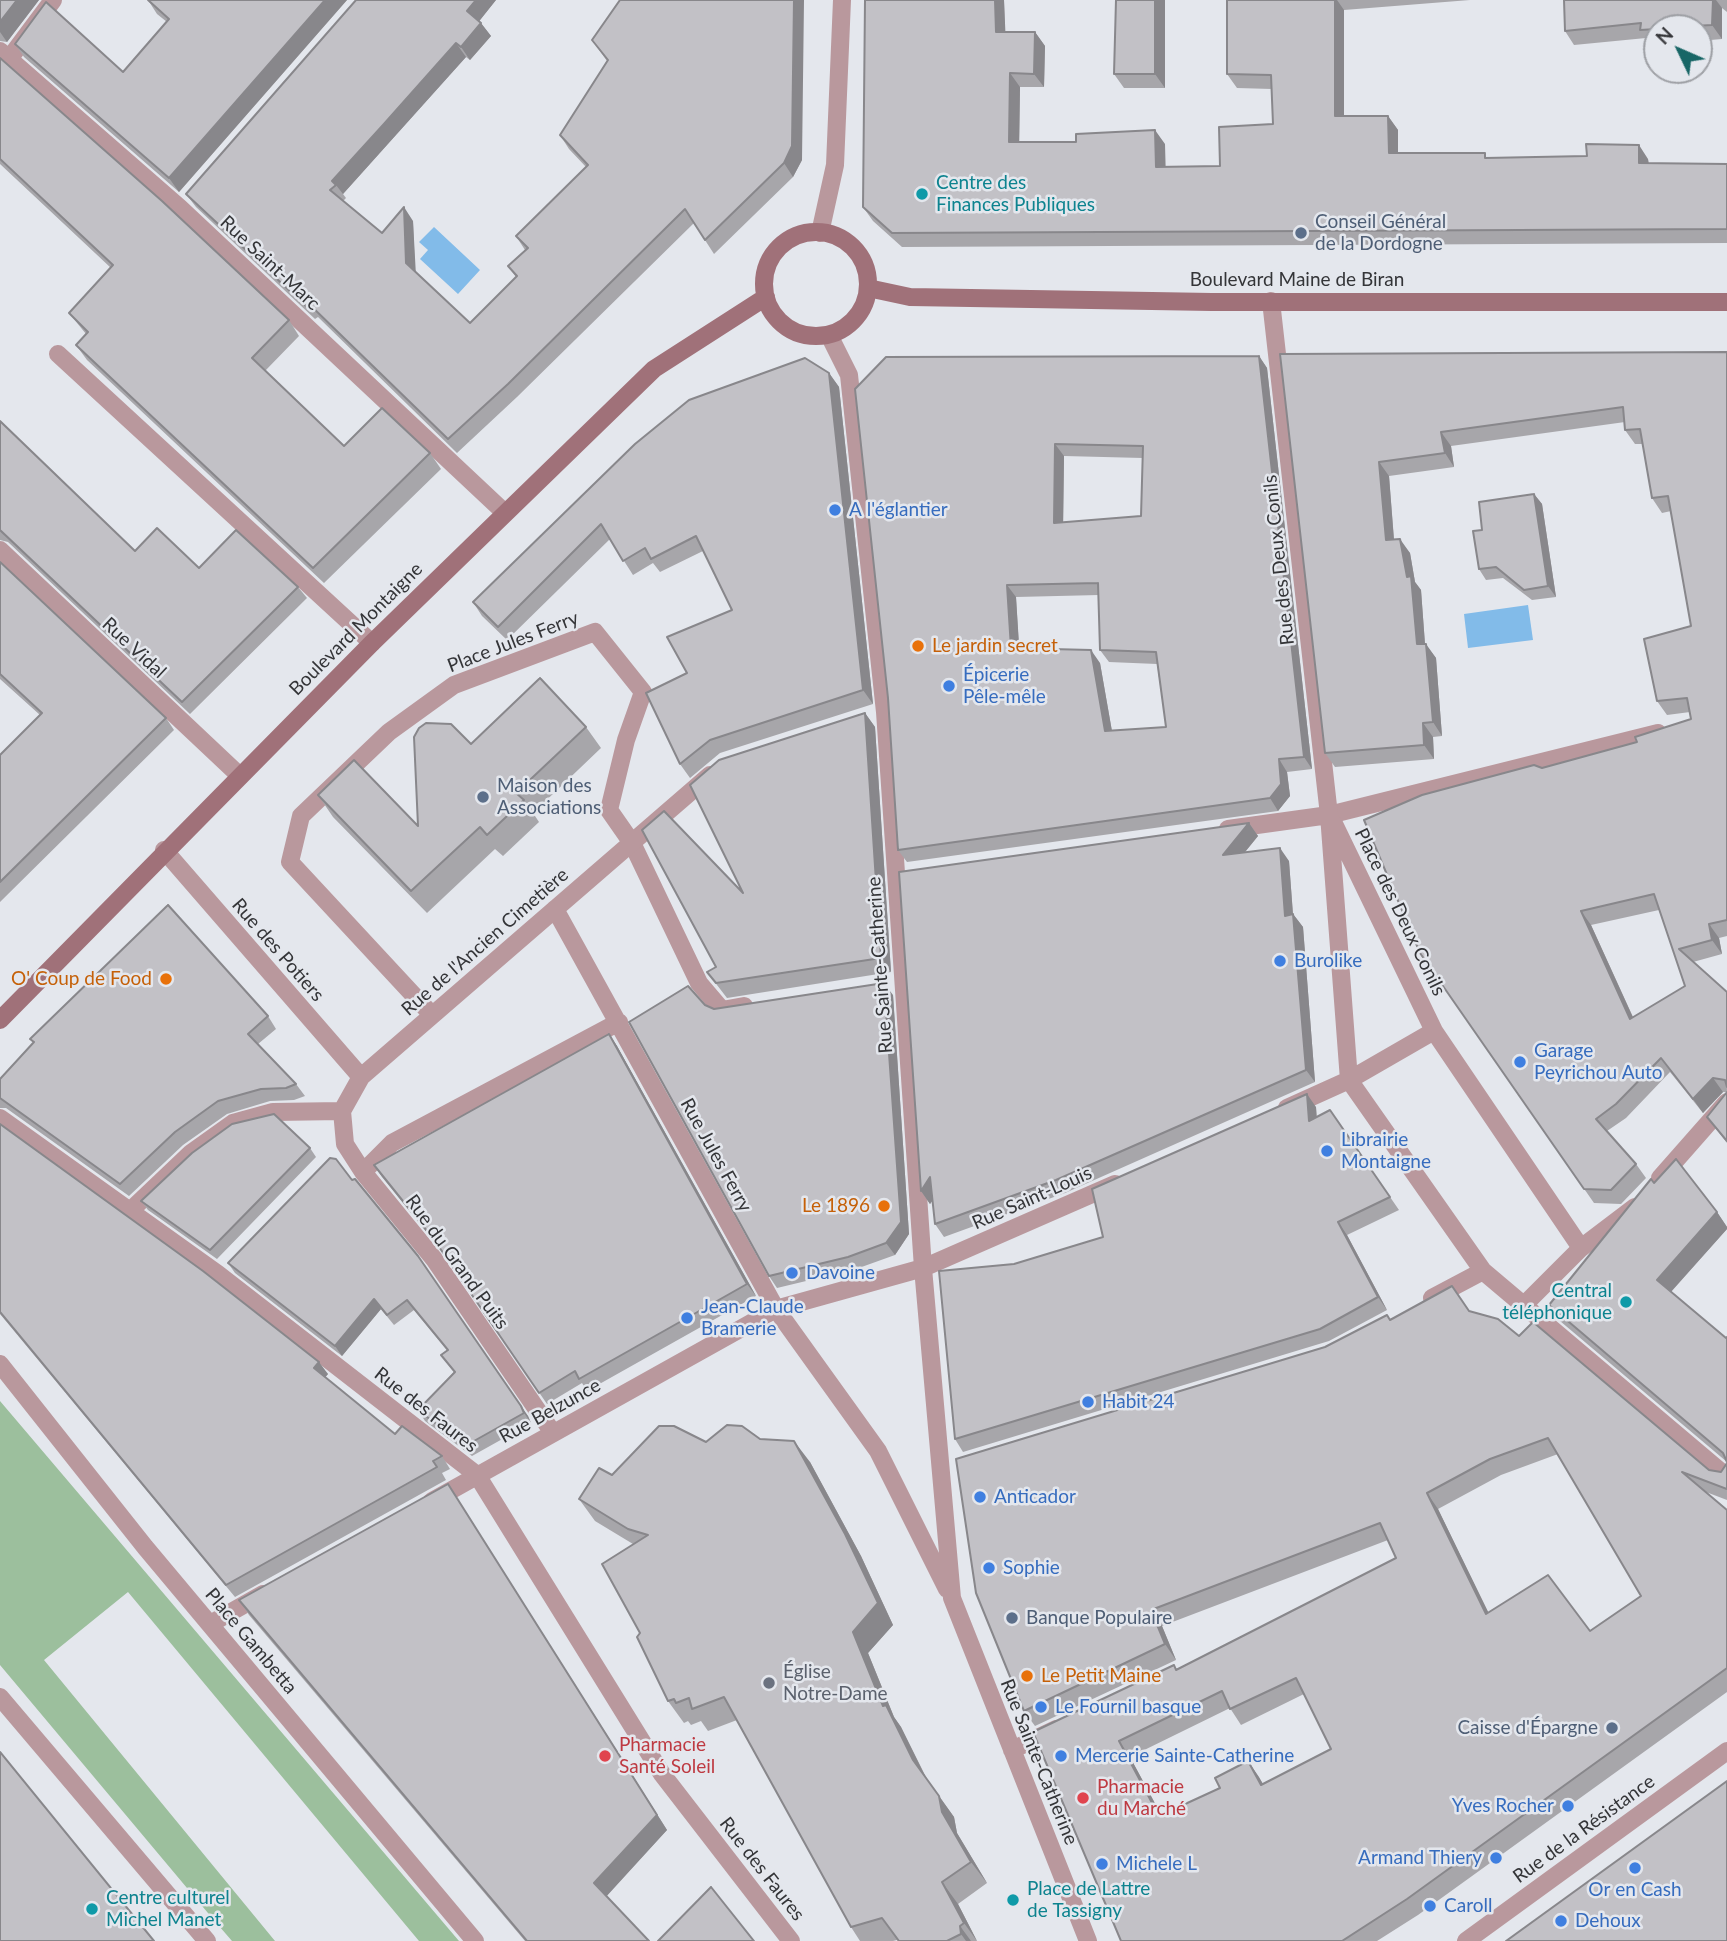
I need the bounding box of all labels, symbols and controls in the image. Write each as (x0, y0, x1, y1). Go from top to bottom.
north arrow (1643, 14, 1713, 84)
text: N (1651, 22, 1677, 49)
place label: Centre des Finances Publiques (936, 172, 1095, 216)
marker: Centre des Finances Publiques (914, 186, 930, 202)
street label: Rue Saint-Marc (215, 211, 325, 315)
place label: Conseil Général de la Dordogne (1315, 211, 1446, 255)
marker: Conseil Général de la Dordogne (1293, 225, 1309, 241)
street label: Boulevard Maine de Biran (1190, 269, 1404, 291)
street label: Rue des Deux Conils (1259, 474, 1299, 646)
place label: A l'églantier (849, 499, 948, 521)
marker: A l'églantier (827, 502, 843, 518)
street label: Boulevard Montaigne (285, 558, 427, 700)
street label: Place Jules Ferry (444, 607, 582, 677)
street label: Rue Vidal (97, 613, 171, 683)
place label: Le jardin secret (932, 635, 1058, 657)
marker: Le jardin secret (910, 638, 926, 654)
place label: Épicerie Pêle-mêle (963, 664, 1046, 708)
marker: Épicerie Pêle-mêle (941, 678, 957, 694)
place label: Maison des Associations (497, 775, 601, 819)
marker: Maison des Associations (475, 789, 491, 805)
street label: Place des Deux Conils (1350, 825, 1450, 999)
street label: Rue de l'Ancien Cimetière (397, 863, 573, 1021)
street label: Rue Sainte-Catherine (862, 876, 898, 1054)
street label: Rue des Potiers (227, 894, 329, 1006)
place label: Burolike (1294, 950, 1362, 972)
marker: Burolike (1272, 953, 1288, 969)
place label: O' Coup de Food (11, 968, 152, 990)
marker: O' Coup de Food (158, 971, 174, 987)
place label: Garage Peyrichou Auto (1534, 1040, 1663, 1084)
marker: Garage Peyrichou Auto (1512, 1054, 1528, 1070)
street label: Rue Jules Ferry (675, 1094, 757, 1216)
place label: Librairie Montaigne (1341, 1129, 1431, 1173)
marker: Librairie Montaigne (1319, 1143, 1335, 1159)
street label: Rue Saint-Louis (969, 1161, 1095, 1235)
street label: Rue du Grand Puits (401, 1190, 513, 1334)
place label: Le 1896 (802, 1195, 870, 1217)
marker: Le 1896 (876, 1198, 892, 1214)
place label: Davoine (806, 1262, 875, 1284)
marker: Davoine (784, 1265, 800, 1281)
place label: Central téléphonique (1502, 1280, 1612, 1324)
marker: Central téléphonique (1618, 1294, 1634, 1310)
place label: Jean-Claude Bramerie (701, 1296, 804, 1340)
marker: Jean-Claude Bramerie (679, 1310, 695, 1326)
street label: Rue des Faures (370, 1363, 482, 1457)
street label: Rue Belzunce (495, 1374, 605, 1448)
place label: Habit 24 (1102, 1391, 1175, 1413)
marker: Habit 24 (1080, 1394, 1096, 1410)
place label: Anticador (994, 1486, 1076, 1508)
marker: Anticador (972, 1489, 988, 1505)
place label: Sophie (1003, 1557, 1060, 1579)
marker: Sophie (981, 1560, 997, 1576)
street label: Place Gambetta (200, 1583, 302, 1699)
place label: Banque Populaire (1026, 1607, 1172, 1629)
marker: Banque Populaire (1004, 1610, 1020, 1626)
place label: Église Notre-Dame (783, 1661, 888, 1705)
place label: Le Petit Maine (1041, 1665, 1161, 1687)
marker: Le Petit Maine (1019, 1668, 1035, 1684)
marker: Église Notre-Dame (761, 1675, 777, 1691)
street label: Rue Sainte-Catherine (995, 1676, 1083, 1848)
place label: Le Fournil basque (1055, 1696, 1201, 1718)
marker: Le Fournil basque (1033, 1699, 1049, 1715)
place label: Caisse d'Épargne (1457, 1717, 1598, 1739)
marker: Caisse d'Épargne (1604, 1720, 1620, 1736)
place label: Pharmacie Santé Soleil (619, 1734, 715, 1778)
place label: Mercerie Sainte-Catherine (1075, 1745, 1294, 1767)
marker: Pharmacie Santé Soleil (597, 1748, 613, 1764)
marker: Mercerie Sainte-Catherine (1053, 1748, 1069, 1764)
street label: Rue de la Résistance (1509, 1770, 1659, 1888)
place label: Pharmacie du Marché (1097, 1776, 1186, 1820)
marker: Pharmacie du Marché (1075, 1790, 1091, 1806)
place label: Yves Rocher (1452, 1795, 1554, 1817)
marker: Yves Rocher (1560, 1798, 1576, 1814)
street label: Rue des Faures (715, 1813, 809, 1925)
place label: Armand Thiery (1358, 1847, 1482, 1869)
marker: Armand Thiery (1488, 1850, 1504, 1866)
place label: Michele L (1116, 1853, 1197, 1875)
marker: Michele L (1094, 1856, 1110, 1872)
marker: Or en Cash (1627, 1860, 1643, 1876)
place label: Place de Lattre de Tassigny (1027, 1878, 1150, 1922)
place label: Or en Cash (1588, 1879, 1682, 1901)
place label: Centre culturel Michel Manet (106, 1887, 230, 1931)
marker: Place de Lattre de Tassigny (1005, 1892, 1021, 1908)
place label: Caroll (1444, 1895, 1492, 1917)
marker: Caroll (1422, 1898, 1438, 1914)
marker: Centre culturel Michel Manet (84, 1901, 100, 1917)
place label: Dehoux (1575, 1910, 1641, 1932)
marker: Dehoux (1553, 1913, 1569, 1929)

